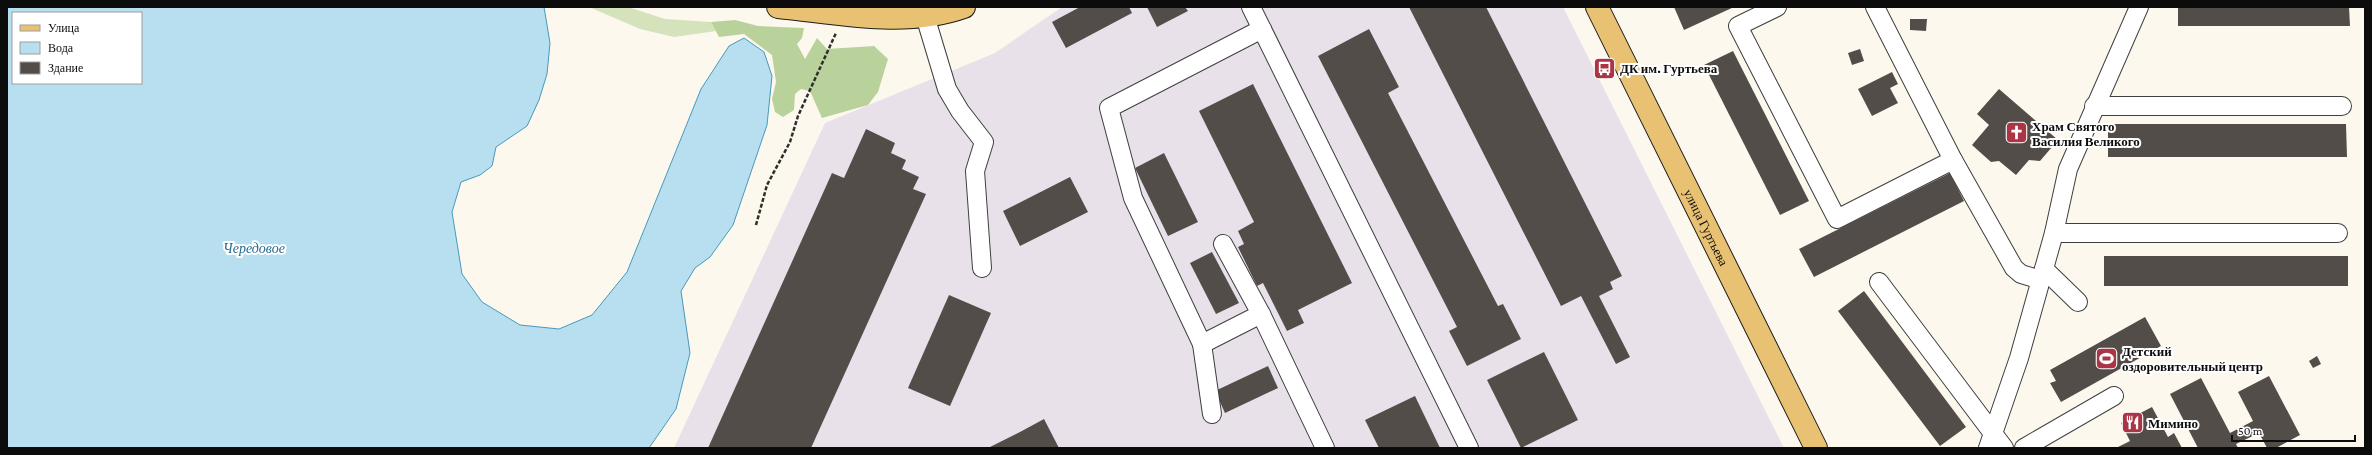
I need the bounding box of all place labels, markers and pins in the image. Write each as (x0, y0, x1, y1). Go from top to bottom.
bus stop icon: ДК им. Гуртьева (1591, 55, 1617, 81)
place label: ДК им. Гуртьева (1620, 61, 1718, 76)
place label: Храм Святого Василия Великого (2032, 119, 2140, 149)
church icon: Храм Святого Василия Великого (2003, 120, 2029, 146)
place label: Детский оздоровительный центр (2122, 344, 2263, 374)
sports icon: Детский оздоровительный центр (2093, 345, 2119, 371)
restaurant icon: Мимино (2119, 410, 2145, 436)
place label: Мимино (2148, 416, 2198, 431)

